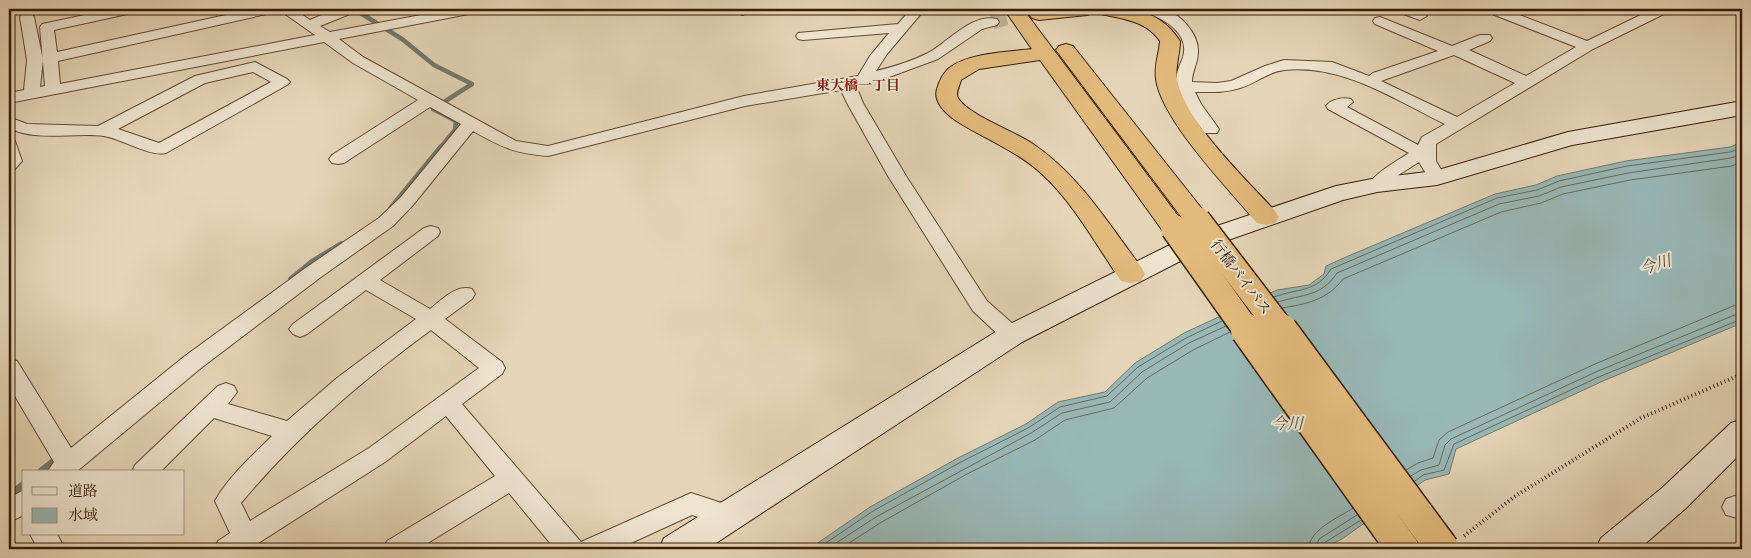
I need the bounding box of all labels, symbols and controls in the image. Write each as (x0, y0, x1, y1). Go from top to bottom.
district label: 東大橋一丁目 (816, 77, 900, 94)
street label: 行橋バイパス (1207, 236, 1275, 318)
water label: 今川 (1637, 250, 1675, 278)
water label: 今川 (1271, 414, 1305, 433)
legend (22, 470, 185, 536)
text: 道路 (68, 482, 98, 500)
text: 水域 (68, 506, 98, 524)

